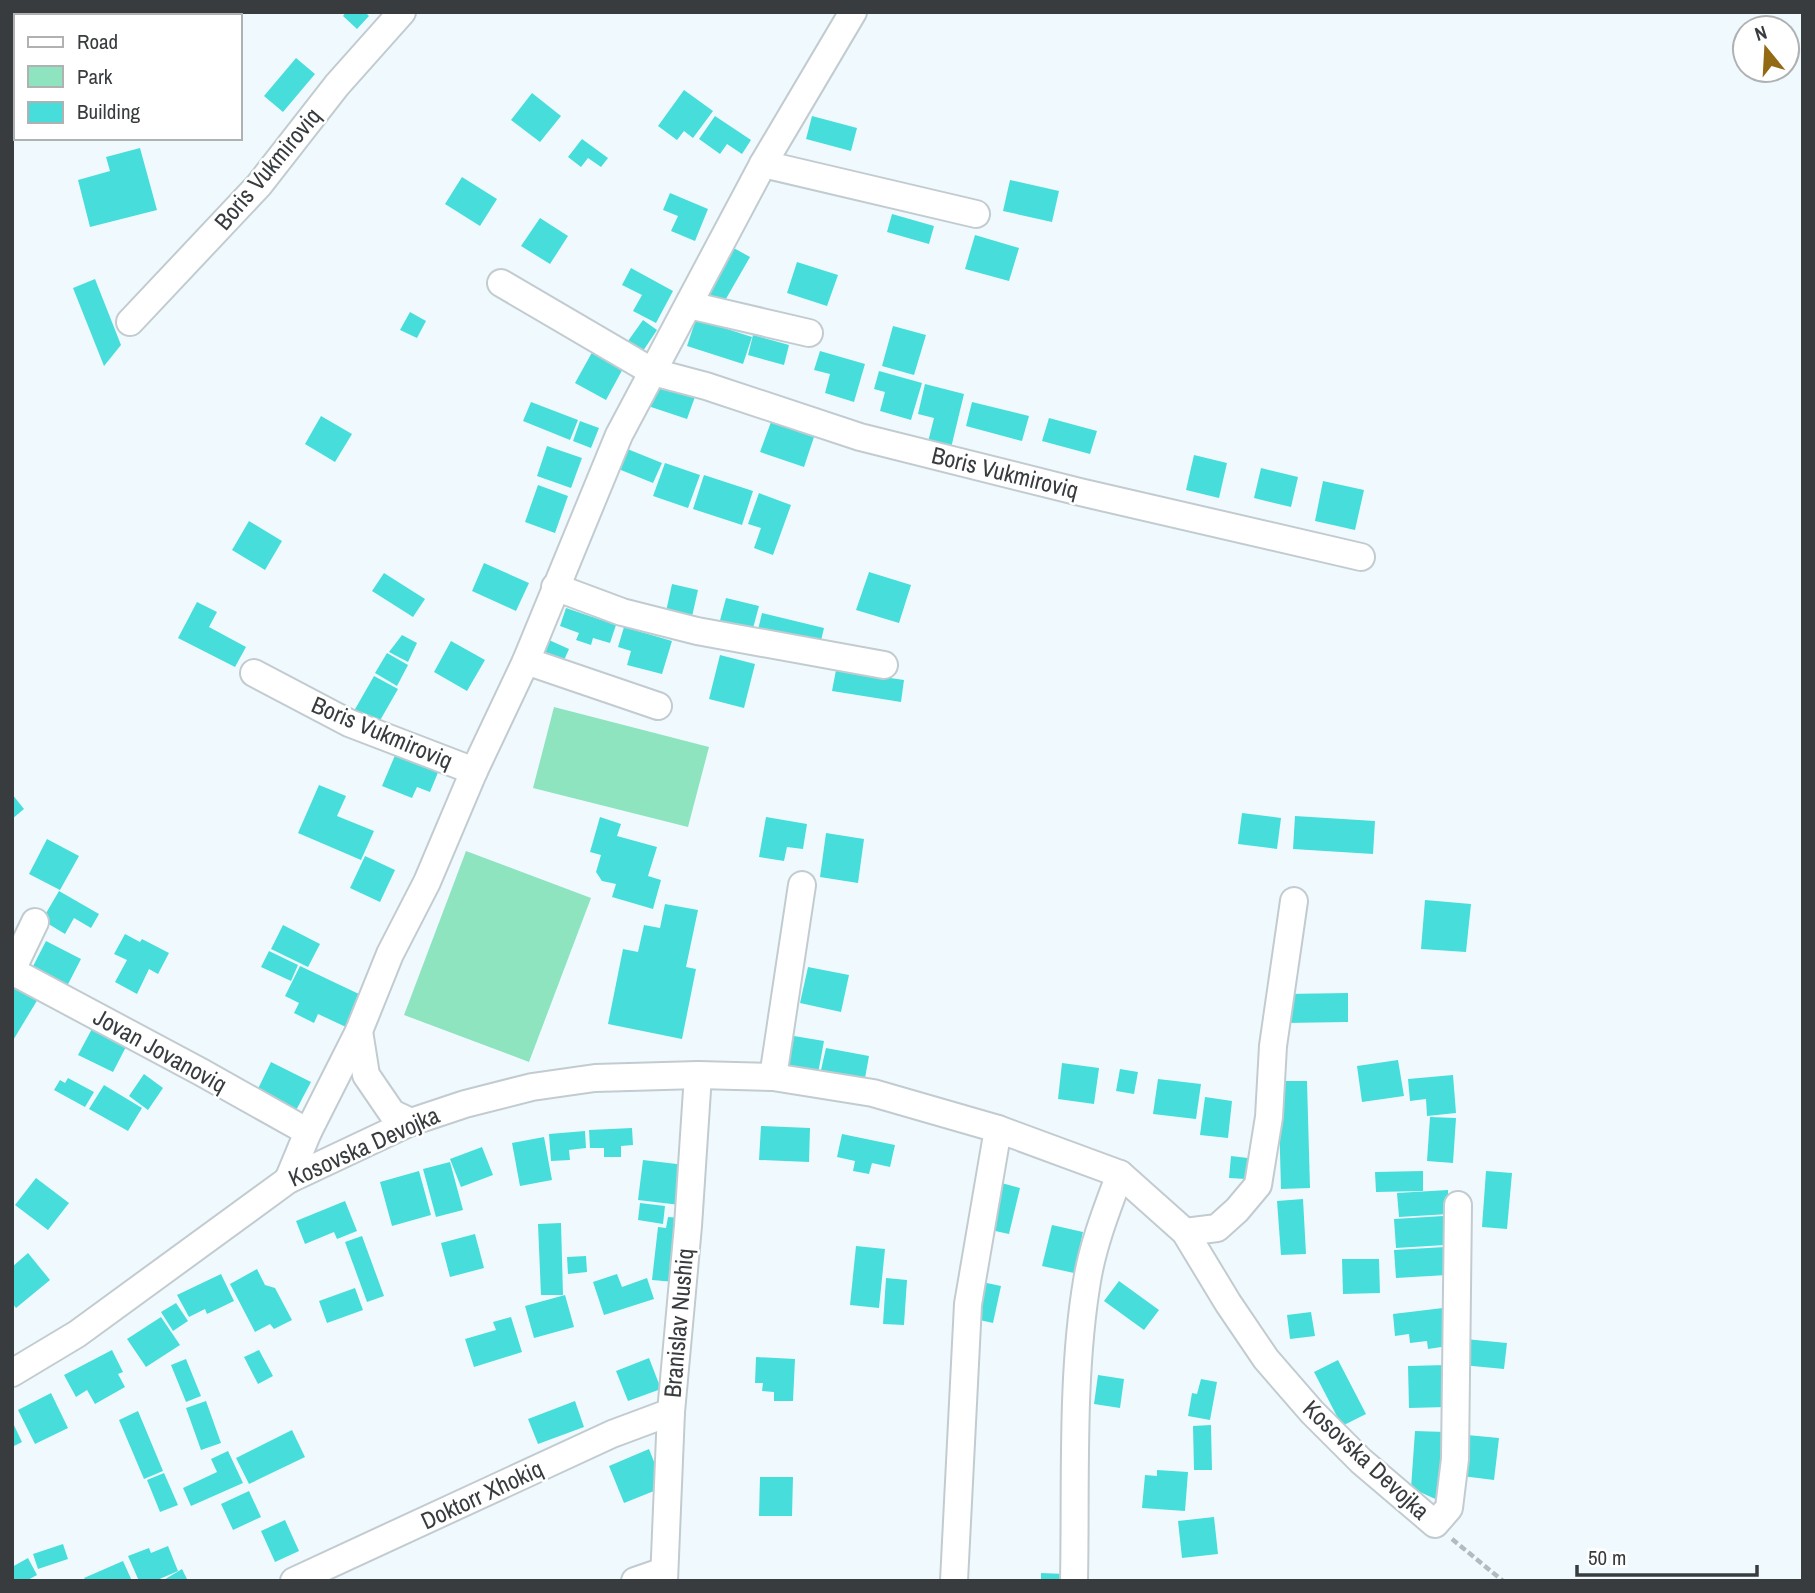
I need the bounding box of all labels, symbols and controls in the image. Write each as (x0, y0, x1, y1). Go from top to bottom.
legend (14, 14, 242, 140)
north arrow (1731, 14, 1801, 84)
text: N (1751, 19, 1770, 47)
text: Road (77, 27, 118, 56)
text: Park (77, 62, 113, 91)
text: Building (77, 97, 141, 126)
street label: Boris Vukmiroviq (207, 101, 328, 236)
street label: Boris Vukmiroviq (928, 438, 1082, 506)
street label: Boris Vukmiroviq (307, 688, 458, 776)
street label: Jovan Jovanoviq (88, 1000, 233, 1100)
street label: Kosovska Devojka (283, 1099, 444, 1194)
street label: Branislav Nushiq (656, 1247, 700, 1399)
street label: Kosovska Devojka (1297, 1392, 1437, 1526)
street label: Doktorr Xhokiq (415, 1452, 548, 1536)
scale bar (1577, 1534, 1757, 1578)
text: 50 m (1588, 1543, 1626, 1572)

